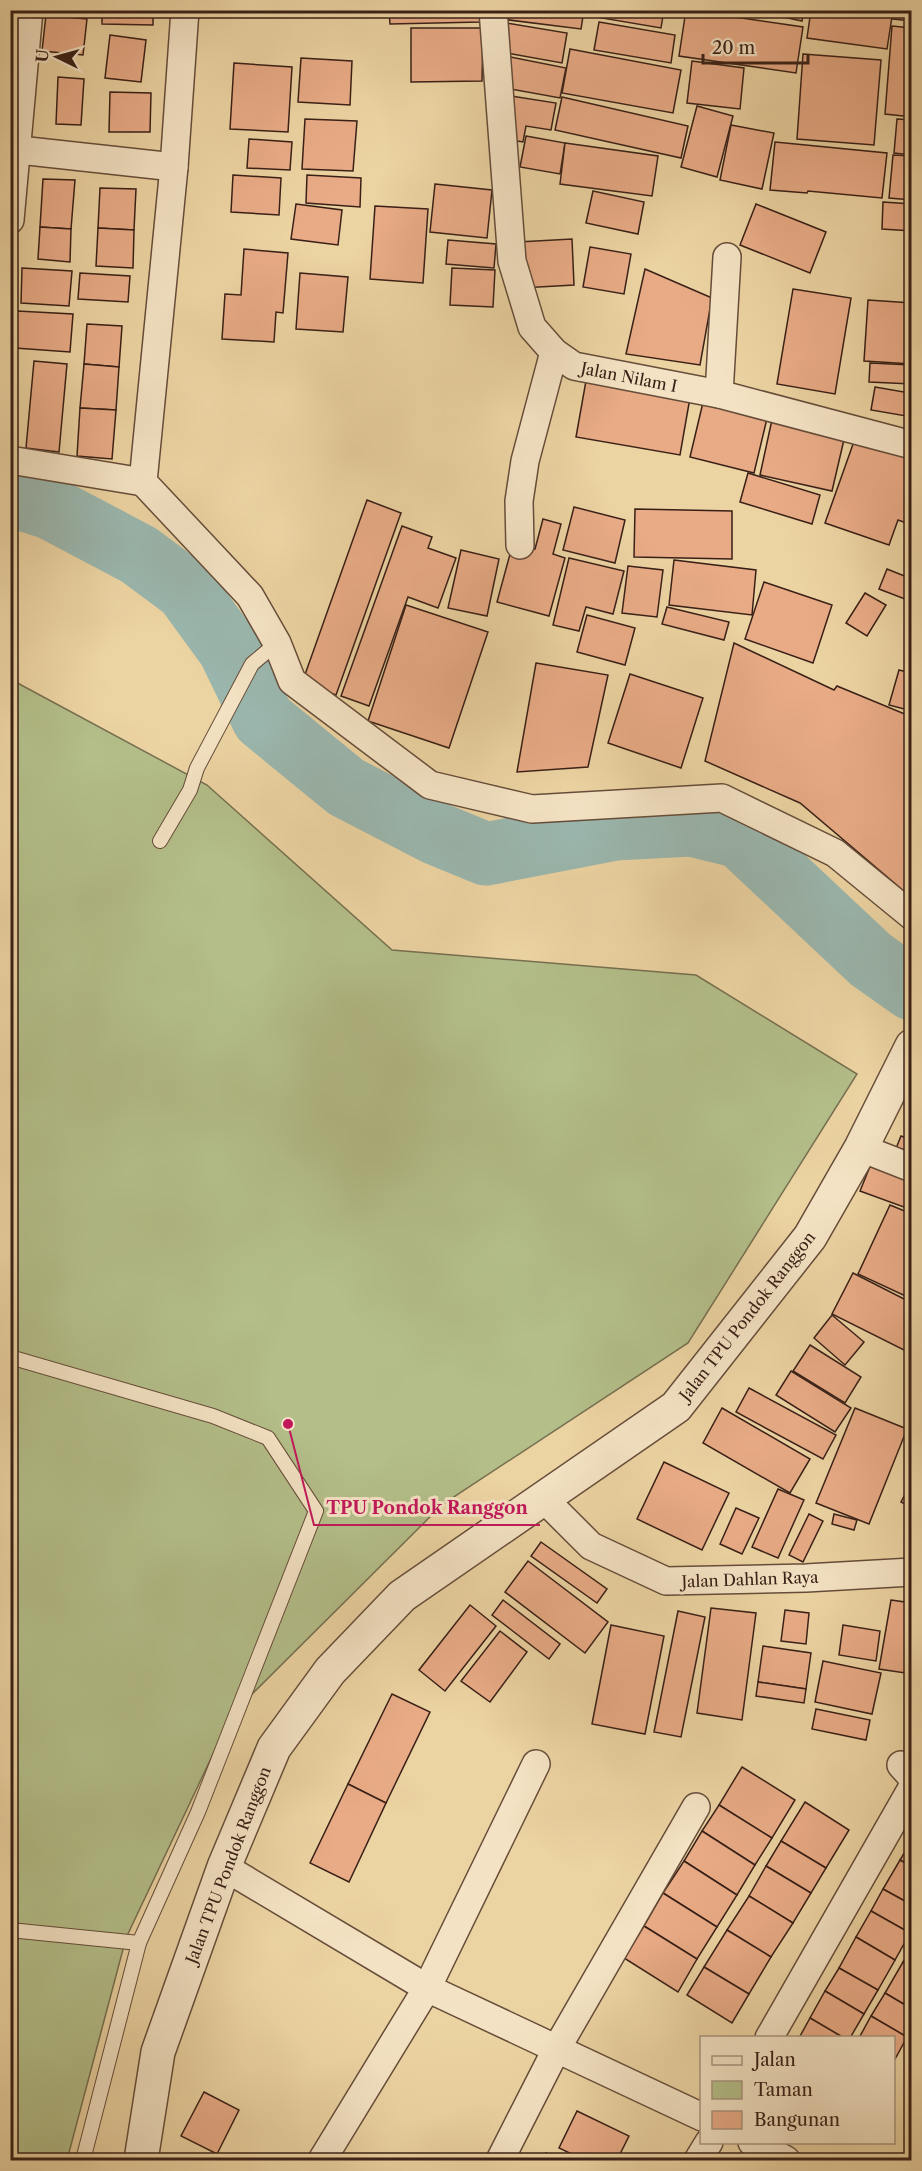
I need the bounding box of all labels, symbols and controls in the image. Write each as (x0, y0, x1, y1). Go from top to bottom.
north arrow (27, 27, 87, 87)
scale bar (703, 27, 808, 65)
text: 20 m (712, 37, 756, 59)
text: U (32, 48, 53, 63)
street label: Jalan Nilam I (576, 357, 679, 396)
street label: Jalan TPU Pondok Ranggon (673, 1227, 819, 1407)
callout: TPU Pondok Ranggon (314, 1489, 540, 1525)
text: TPU Pondok Ranggon (326, 1497, 528, 1519)
street label: Jalan Dahlan Raya (678, 1567, 819, 1591)
street label: Jalan TPU Pondok Ranggon (180, 1764, 275, 1969)
legend (700, 2036, 895, 2144)
text: Jalan (751, 2049, 796, 2071)
text: Taman (754, 2079, 813, 2101)
text: Bangunan (754, 2109, 840, 2131)

